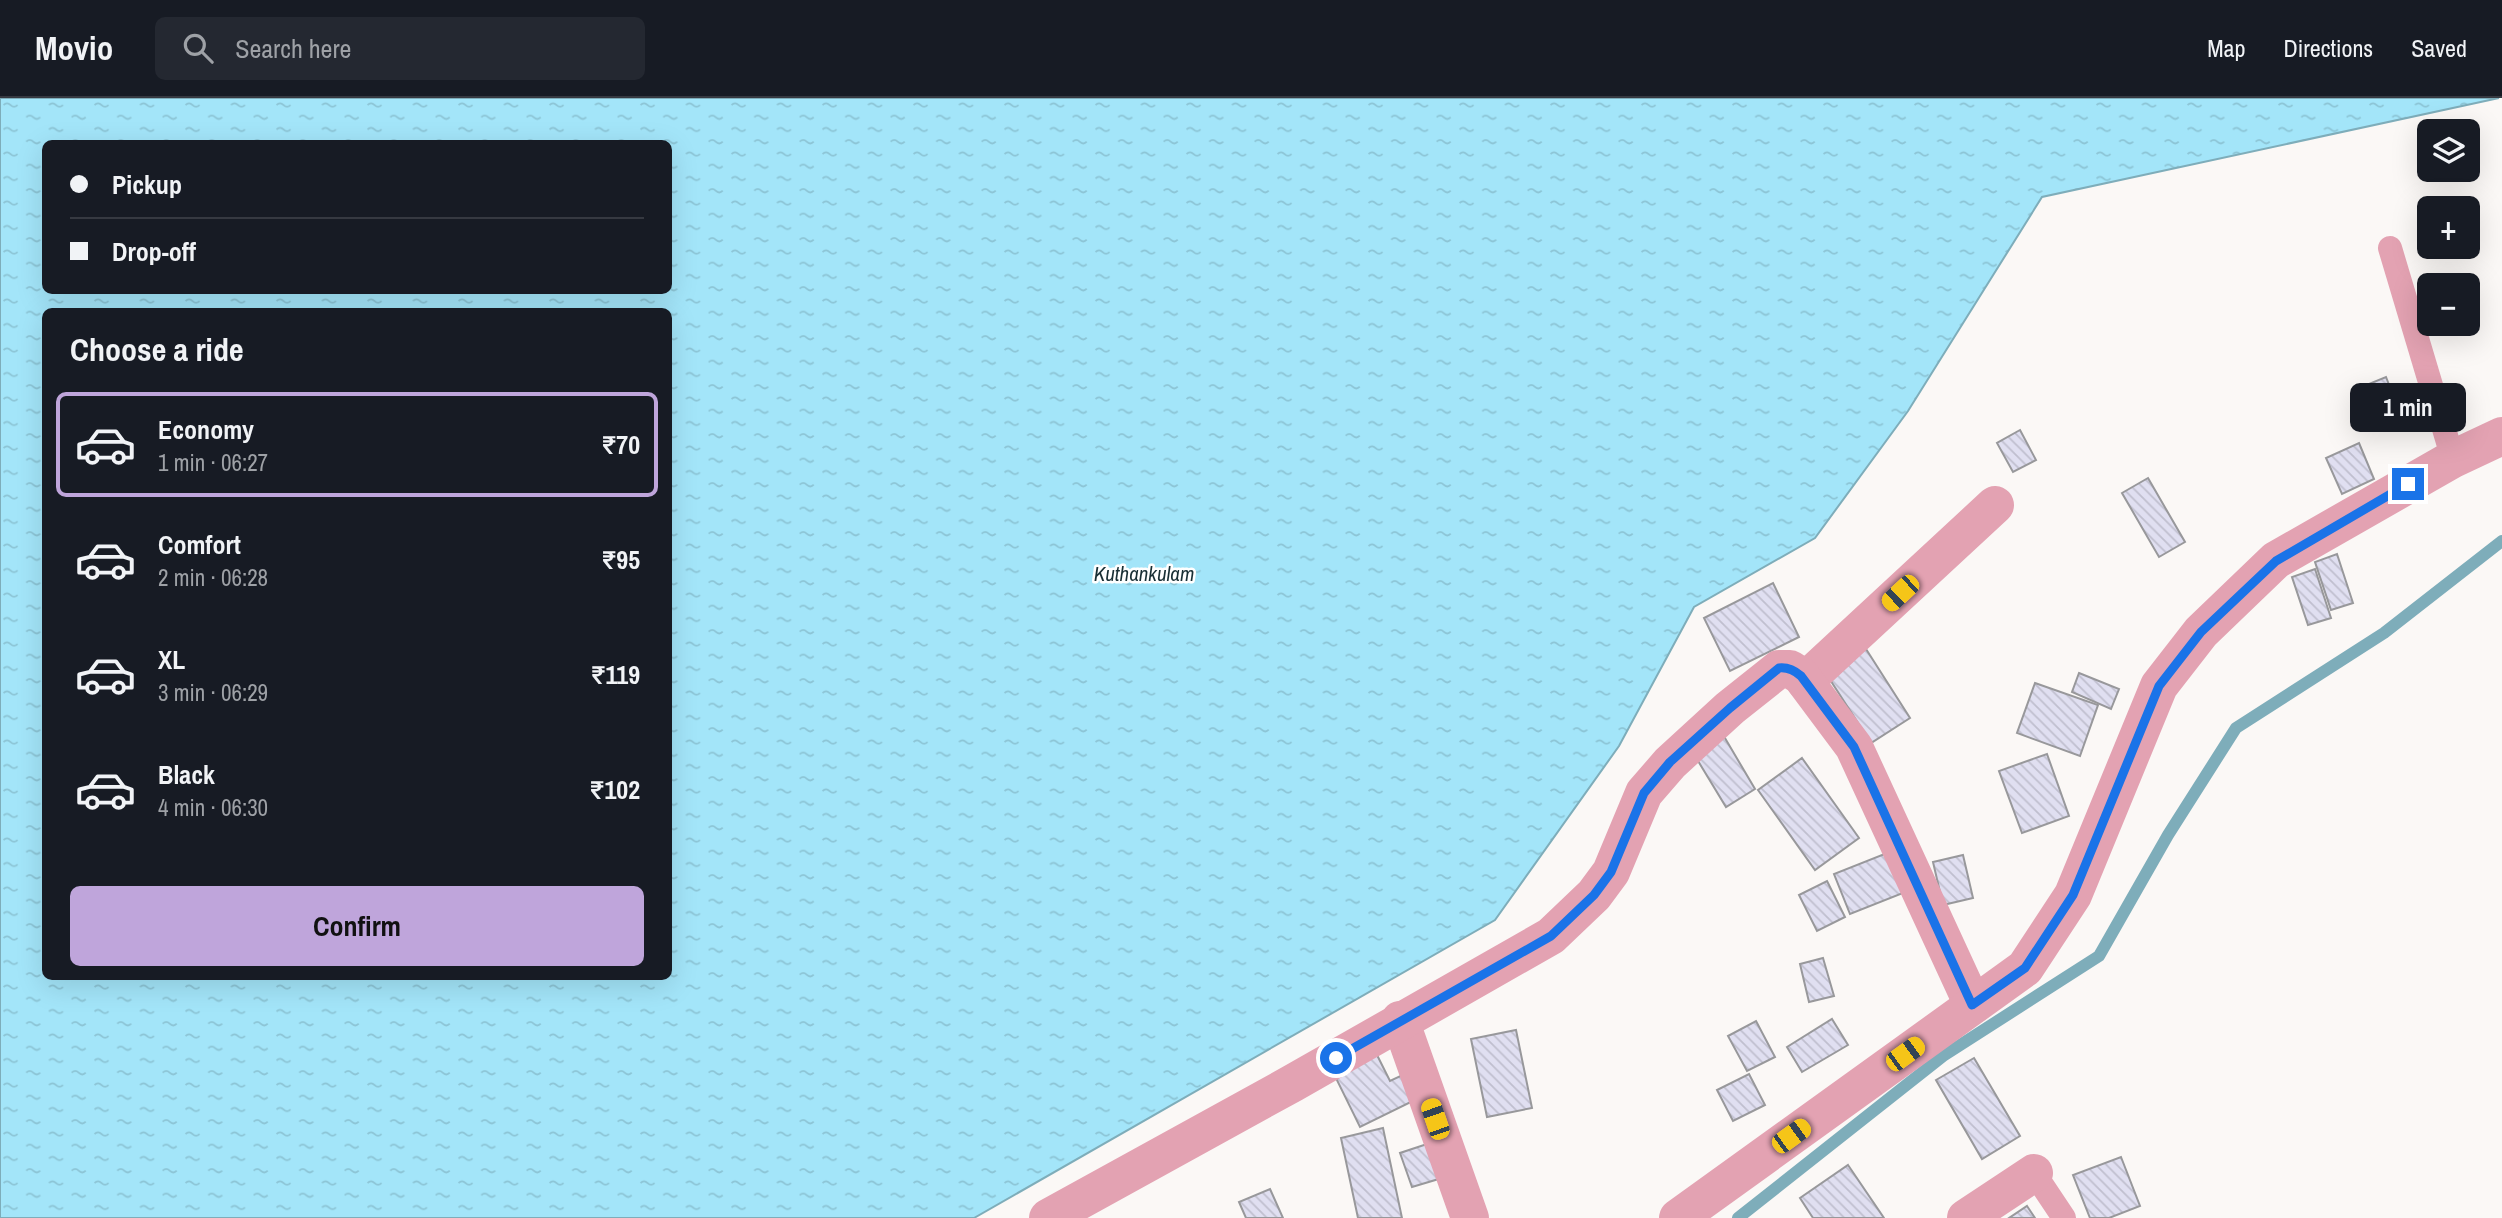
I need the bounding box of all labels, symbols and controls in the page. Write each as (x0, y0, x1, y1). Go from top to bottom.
search box (155, 17, 645, 80)
text: Movio (35, 26, 113, 70)
icon: search (179, 29, 217, 67)
text: Search here (235, 31, 351, 66)
text: Map (2207, 32, 2245, 64)
text: Directions (2283, 32, 2373, 64)
text: Saved (2411, 32, 2467, 64)
map controls (2417, 119, 2480, 336)
button: layers (2417, 119, 2480, 182)
text: Pickup (112, 167, 182, 202)
button: + (2417, 196, 2480, 259)
text: Drop-off (112, 234, 196, 269)
button: − (2417, 273, 2480, 336)
text: Choose a ride (70, 328, 244, 371)
callout: 1 min (2350, 382, 2466, 432)
text: 1 min (2383, 392, 2433, 423)
text: Economy (158, 412, 254, 447)
icon: car (74, 413, 137, 476)
text: ₹70 (601, 427, 640, 462)
text: 1 min · 06:27 (158, 447, 268, 478)
route end (2392, 468, 2424, 500)
text: Comfort (158, 527, 241, 562)
icon: car (74, 528, 137, 591)
text: ₹95 (601, 542, 640, 577)
water label: Kuthankulam (1094, 559, 1194, 588)
text: 2 min · 06:28 (158, 562, 268, 593)
car (1878, 571, 1923, 615)
text: XL (158, 642, 185, 677)
icon: car (74, 643, 137, 706)
text: ₹119 (591, 657, 640, 692)
text: 3 min · 06:29 (158, 677, 268, 708)
text: Black (158, 757, 215, 792)
icon: car (74, 758, 137, 821)
text: ₹102 (589, 772, 640, 807)
text: 4 min · 06:30 (158, 792, 268, 823)
button: Confirm (70, 886, 644, 966)
car (1882, 1033, 1929, 1075)
route start (1320, 1042, 1352, 1074)
car (1419, 1096, 1452, 1142)
car (1768, 1115, 1815, 1157)

